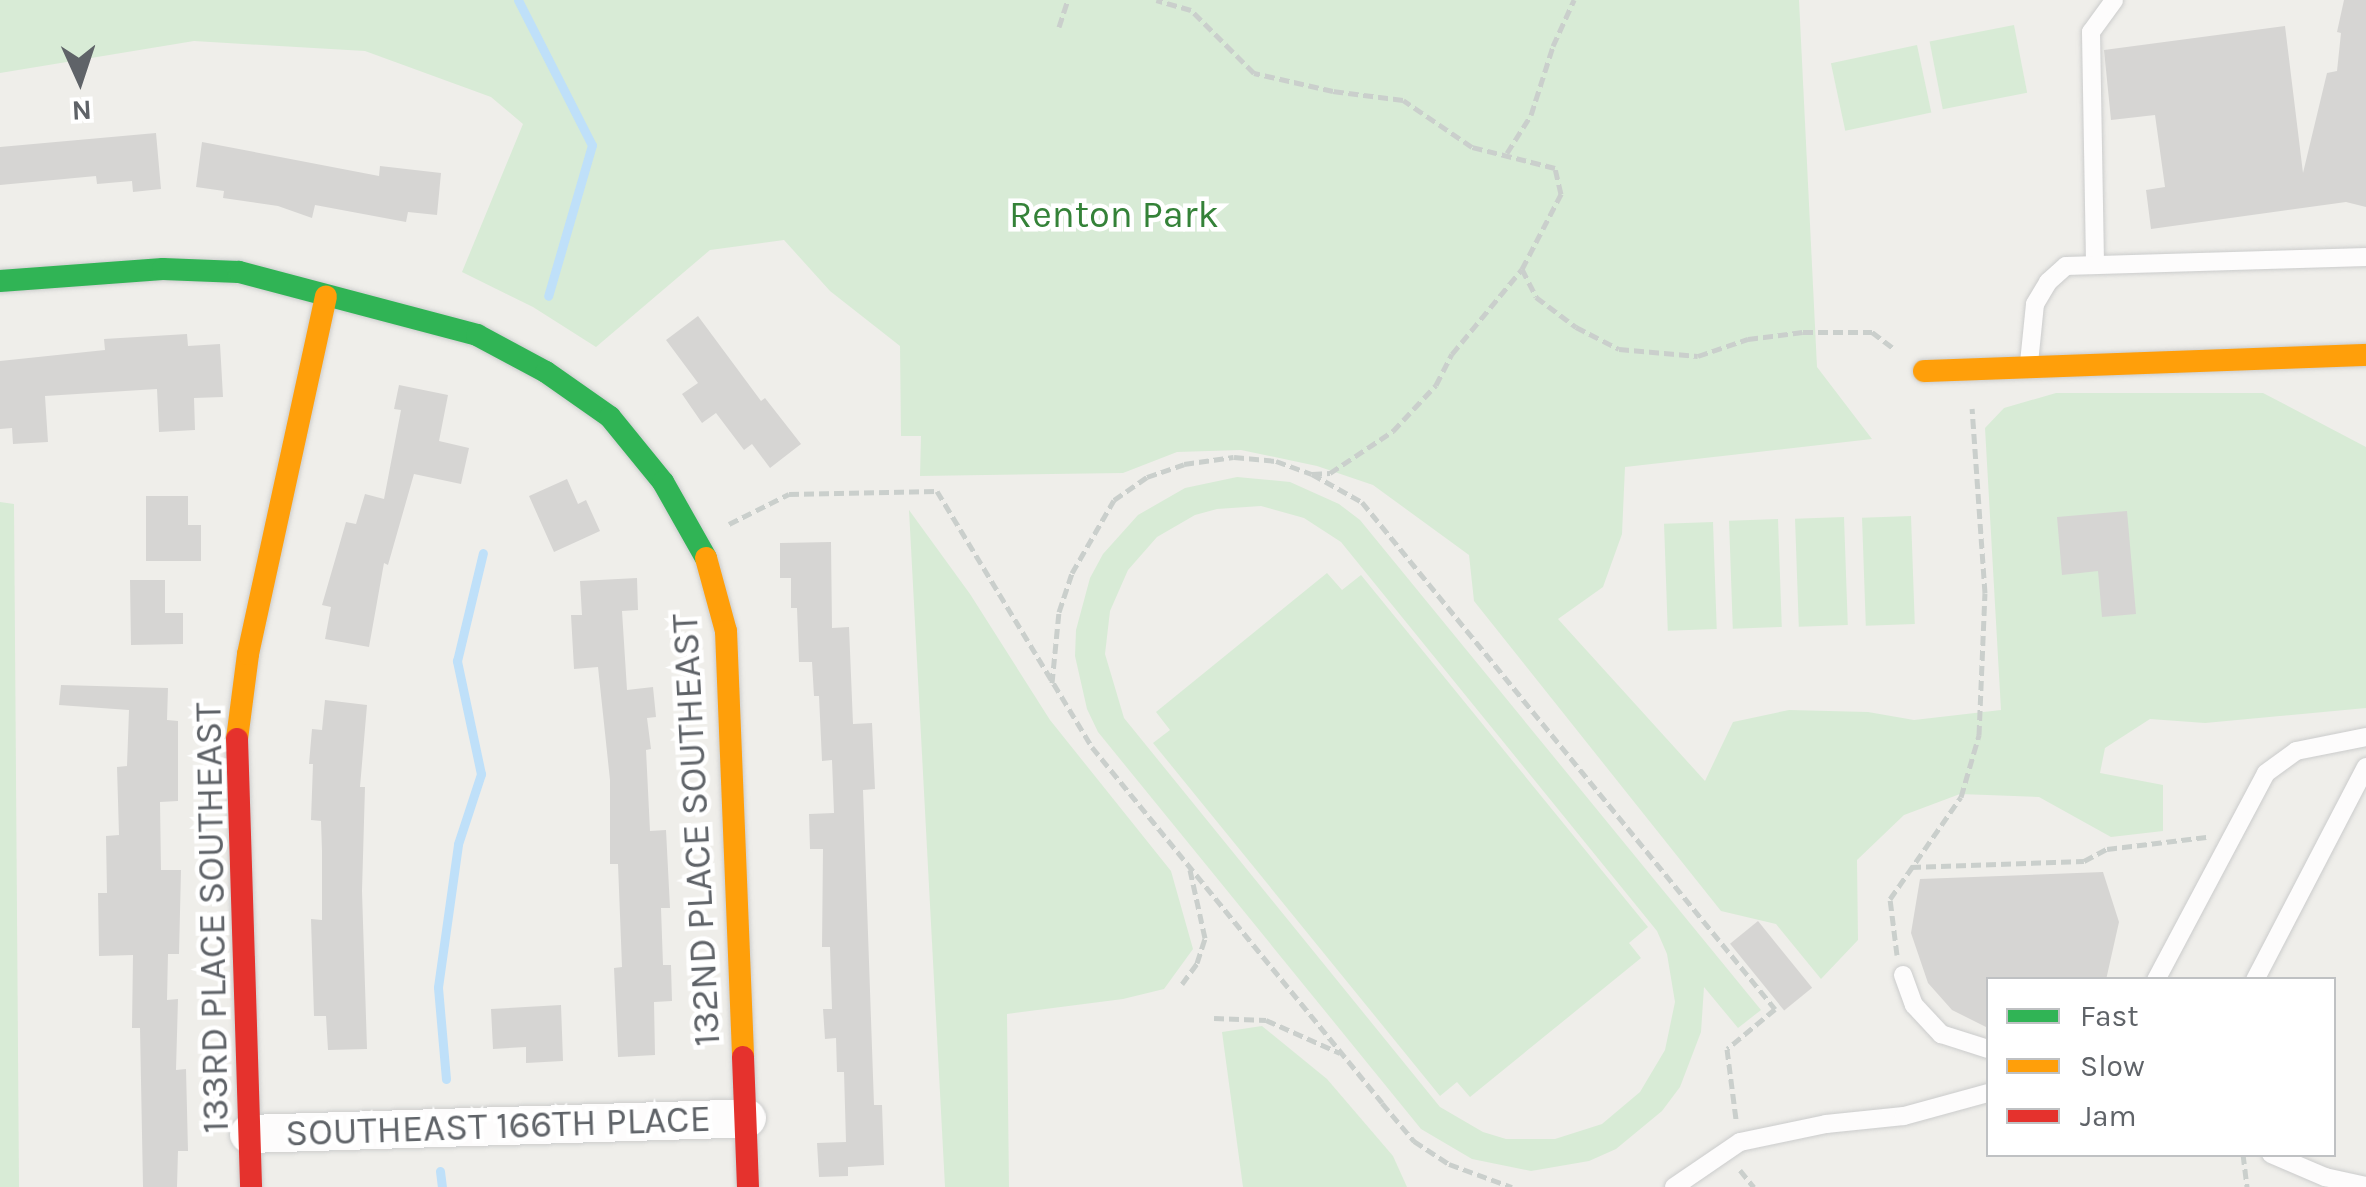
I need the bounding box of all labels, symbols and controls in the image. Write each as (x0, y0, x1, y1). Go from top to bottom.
north arrow (30, 30, 130, 130)
text: N (71, 93, 92, 127)
park label: Renton Park (1009, 192, 1219, 238)
street label: 132ND PLACE SOUTHEAST (662, 612, 730, 1048)
street label: 133RD PLACE SOUTHEAST (185, 702, 239, 1134)
legend (1986, 977, 2336, 1157)
text: Fast (2080, 998, 2139, 1034)
text: Slow (2080, 1048, 2145, 1084)
street label: SOUTHEAST 166TH PLACE (284, 1096, 712, 1156)
text: Jam (2080, 1098, 2137, 1134)

